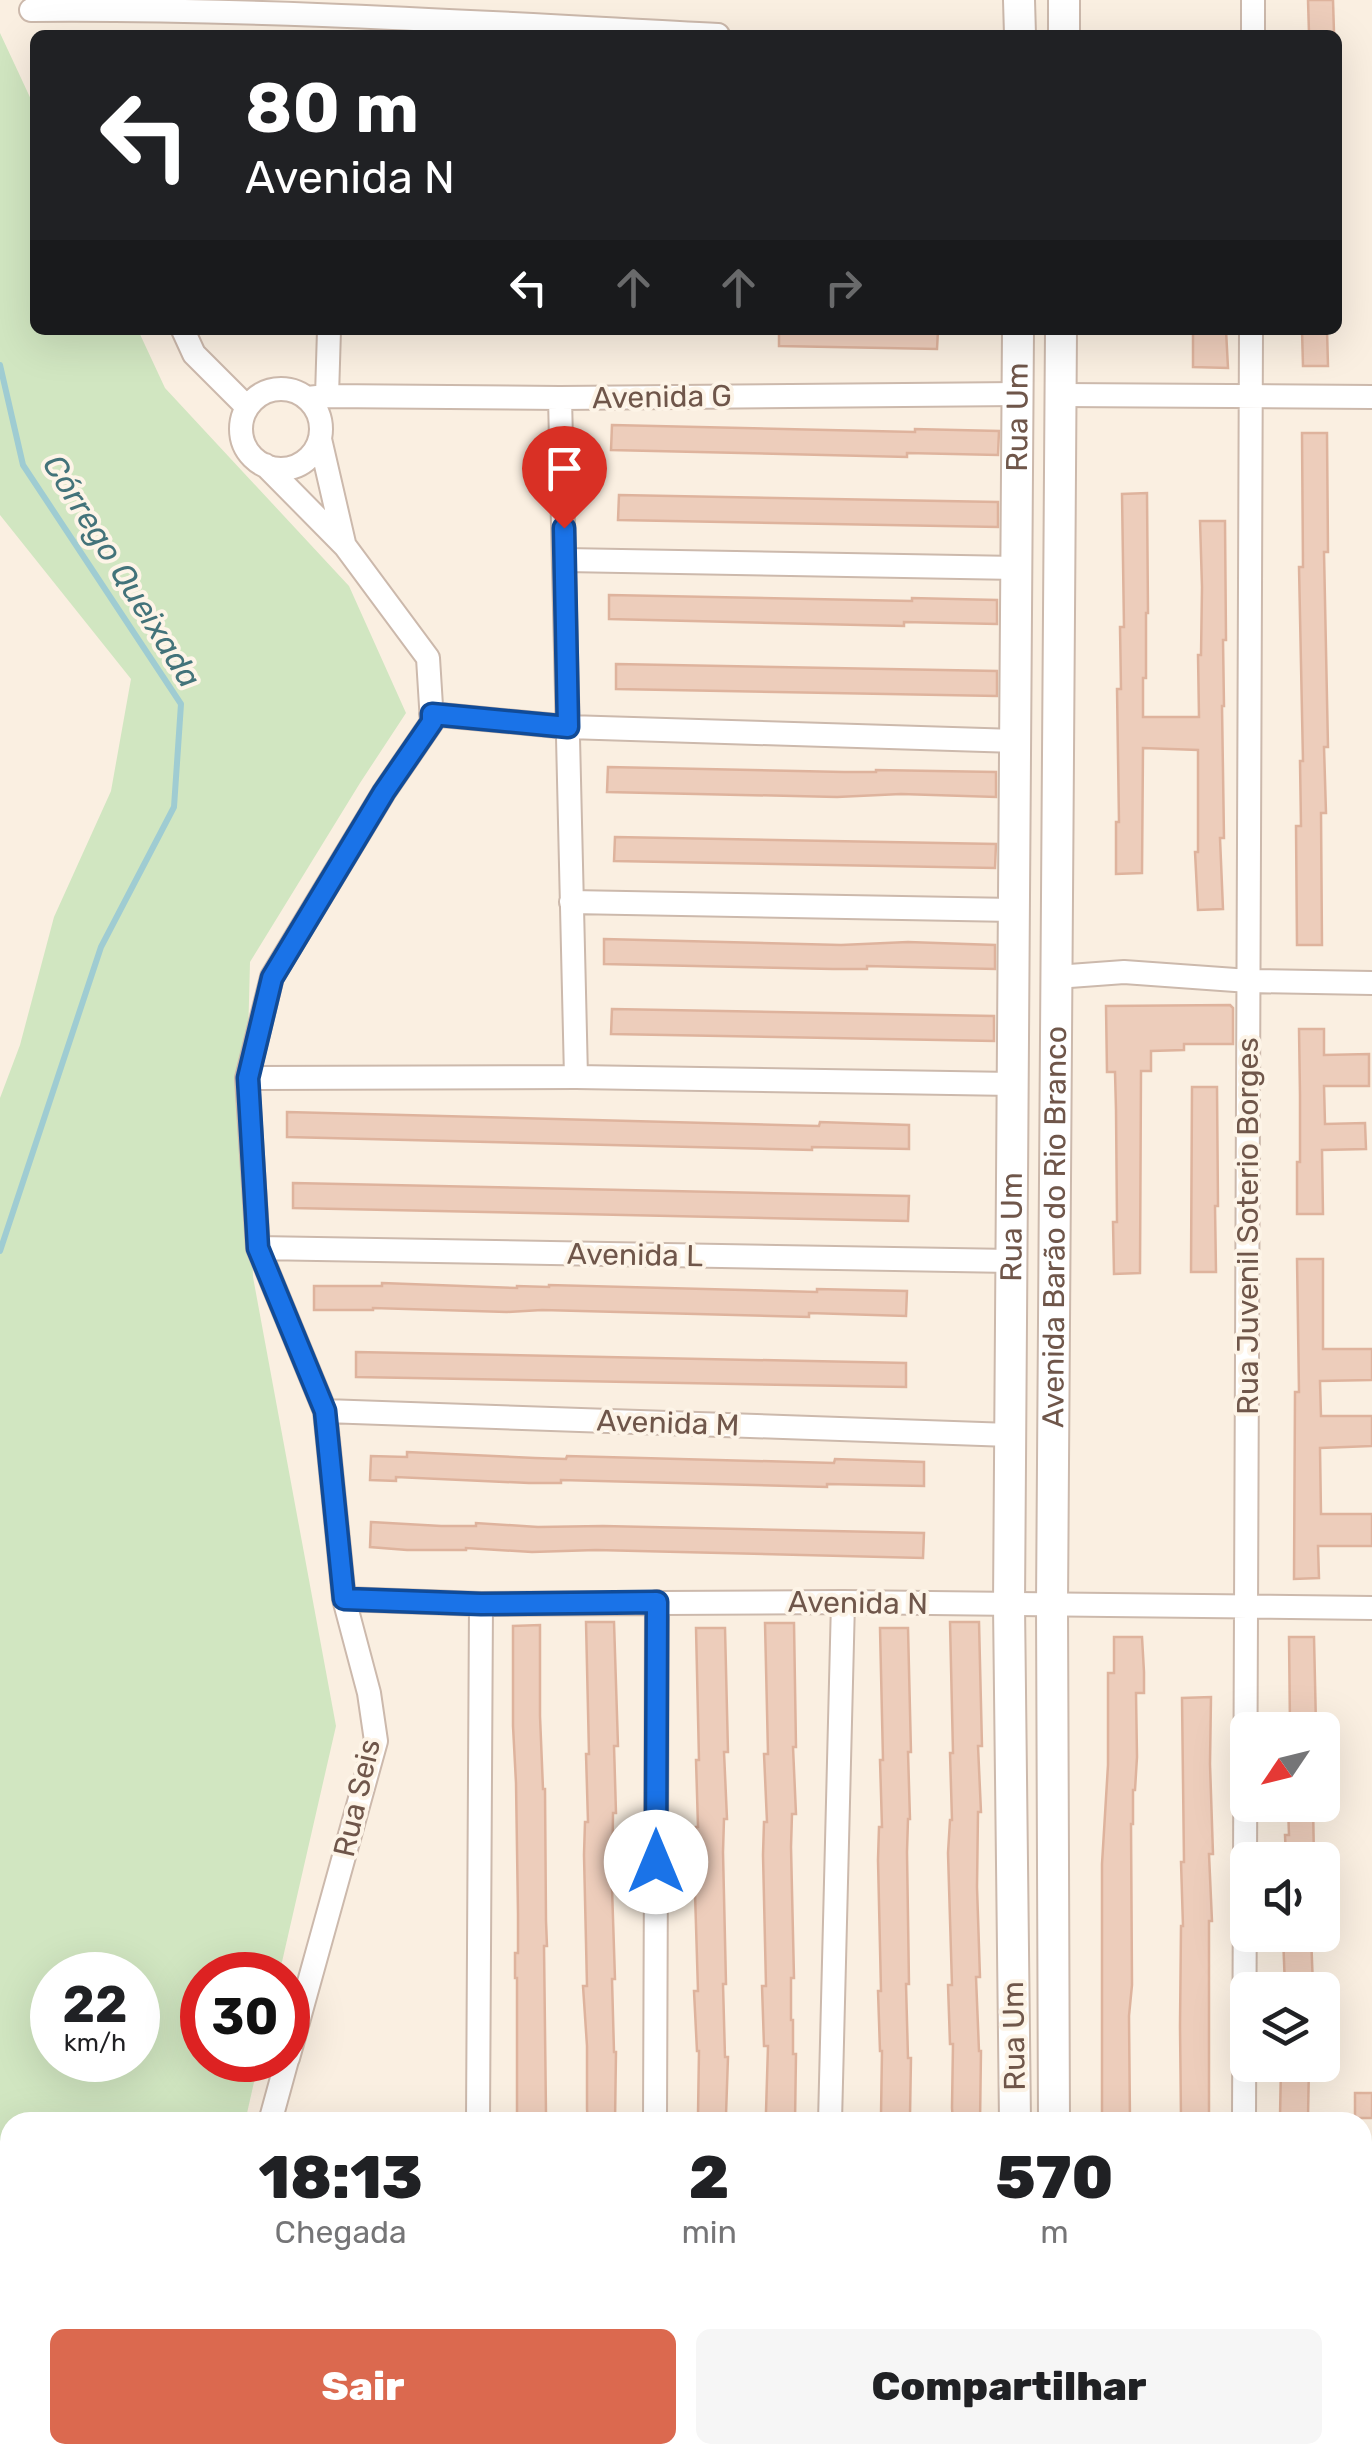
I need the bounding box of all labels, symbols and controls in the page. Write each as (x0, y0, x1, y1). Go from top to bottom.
text: 80 m (245, 67, 419, 150)
icon: left (80, 70, 210, 200)
text: Avenida N (245, 151, 455, 204)
icon: left (501, 260, 556, 315)
icon: ahead (606, 260, 661, 315)
icon: ahead (711, 260, 766, 315)
icon: right (816, 260, 871, 315)
street label: Rua Um (999, 362, 1036, 472)
street label: Avenida G (592, 378, 732, 416)
pin (522, 426, 607, 529)
icon: arrive (537, 441, 592, 496)
water label: Córrego Queixada (35, 448, 209, 694)
street label: Avenida Barão do Rio Branco (1035, 1026, 1074, 1428)
street label: Rua Juvenil Soterio Borges (1230, 1037, 1266, 1415)
street label: Rua Um (993, 1172, 1030, 1282)
street label: Avenida L (567, 1236, 703, 1274)
street label: Avenida M (596, 1403, 740, 1443)
street label: Avenida N (788, 1584, 928, 1622)
north arrow (1230, 1712, 1340, 1822)
map controls (1230, 1712, 1340, 2082)
street label: Rua Seis (326, 1736, 388, 1860)
position arrow (604, 1810, 708, 1914)
button: sound (1230, 1842, 1340, 1952)
speed limit sign: 30 (180, 1952, 310, 2082)
button: layers (1230, 1972, 1340, 2082)
text: 22 (63, 1975, 128, 2035)
street label: Rua Um (995, 1981, 1033, 2091)
text: km/h (64, 2028, 126, 2057)
text: 18:13 (259, 2142, 423, 2213)
text: 2 (689, 2142, 729, 2213)
text: 570 (995, 2142, 1113, 2213)
text: Chegada (275, 2213, 407, 2251)
text: min (681, 2213, 737, 2251)
text: m (1040, 2213, 1069, 2251)
button: Sair (50, 2329, 676, 2444)
button: Compartilhar (696, 2329, 1322, 2444)

